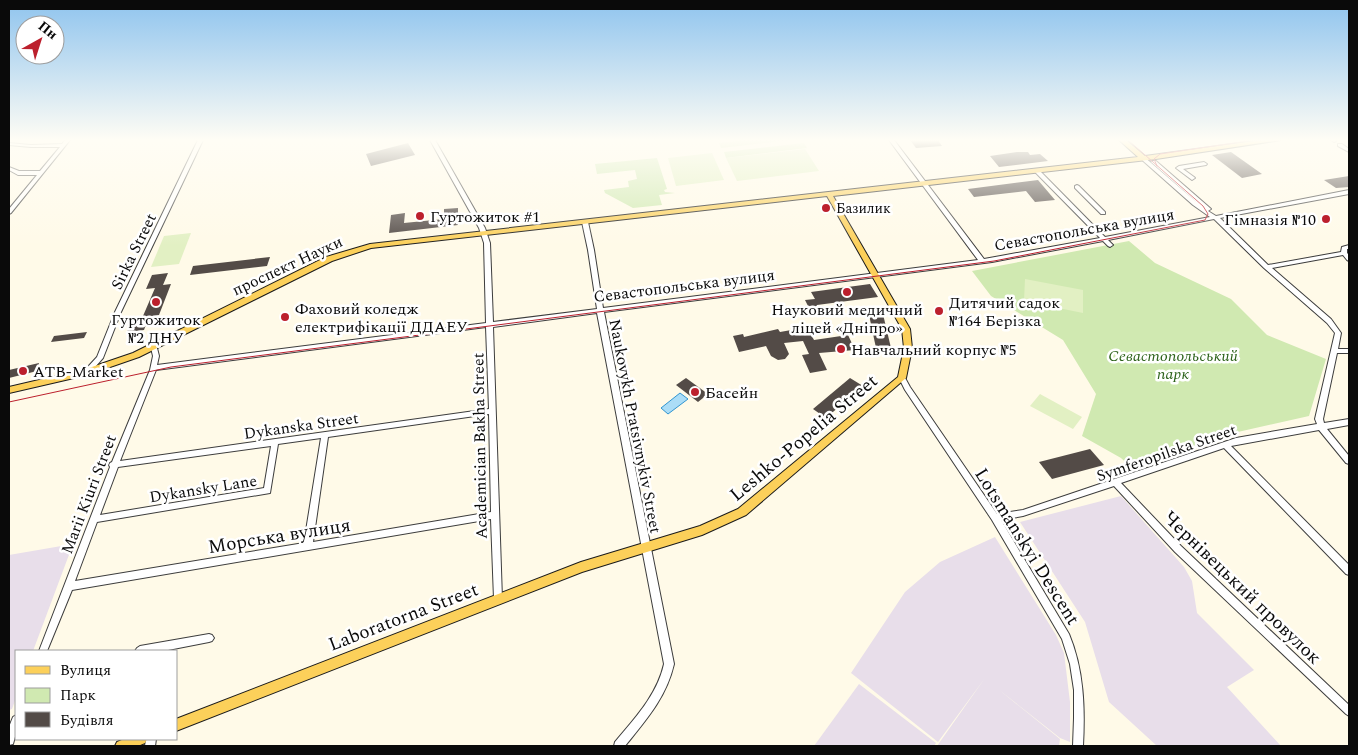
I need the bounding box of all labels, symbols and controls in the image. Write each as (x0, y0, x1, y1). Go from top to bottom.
north arrow (15, 15, 65, 65)
text: Пн (33, 16, 62, 45)
place label: Базилик (836, 198, 891, 219)
marker: Базилик (820, 202, 832, 214)
street label: Севастопольська вулиця (992, 202, 1176, 258)
place label: Гуртожиток #1 (430, 205, 540, 229)
place label: Гімназія №10 (1224, 208, 1316, 232)
street label: Sirka Street (105, 209, 163, 294)
marker: Гуртожиток #1 (414, 210, 426, 222)
marker: Гімназія №10 (1320, 213, 1332, 225)
street label: проспект Науки (228, 230, 347, 302)
street label: Севастопольська вулиця (592, 263, 776, 309)
marker: Науковий медичний ліцей «Дніпро» (841, 286, 853, 298)
place label: Дитячий садок №164 Берізка (949, 291, 1060, 333)
marker: Гуртожиток №2 ДНУ (150, 296, 162, 308)
place label: Фаховий коледж електрифікації ДДАЕУ (295, 297, 468, 339)
place label: Науковий медичний ліцей «Дніпро» (771, 298, 923, 340)
marker: Дитячий садок №164 Берізка (933, 305, 945, 317)
place label: Гуртожиток №2 ДНУ (111, 308, 201, 350)
marker: Фаховий коледж електрифікації ДДАЕУ (279, 311, 291, 323)
street label: Naukovykh Pratsivnykiv Street (602, 317, 668, 536)
place label: Навчальний корпус №5 (851, 338, 1017, 362)
marker: Навчальний корпус №5 (835, 343, 847, 355)
park label: Севастопольський парк (1108, 344, 1238, 386)
street label: Academician Bakha Street (466, 352, 494, 539)
place label: ATB-Market (33, 360, 124, 384)
marker: ATB-Market (17, 365, 29, 377)
street label: Leshko-Popelia Street (723, 367, 885, 509)
place label: Басейн (705, 381, 758, 405)
marker: Басейн (689, 386, 701, 398)
street label: Dykanska Street (242, 406, 360, 446)
street label: Symferopilska Street (1093, 418, 1240, 488)
street label: Marii Kiuri Street (55, 431, 123, 558)
street label: Lotsmanskyi Descent (967, 463, 1087, 631)
street label: Dykansky Lane (148, 469, 259, 509)
street label: Чернівецький провулок (1156, 504, 1328, 672)
street label: Морська вулиця (206, 511, 353, 562)
street label: Laboratorna Street (324, 575, 483, 659)
legend (15, 650, 178, 740)
text: Вулиця (60, 659, 111, 682)
text: Парк (60, 684, 96, 707)
text: Будівля (60, 709, 114, 732)

